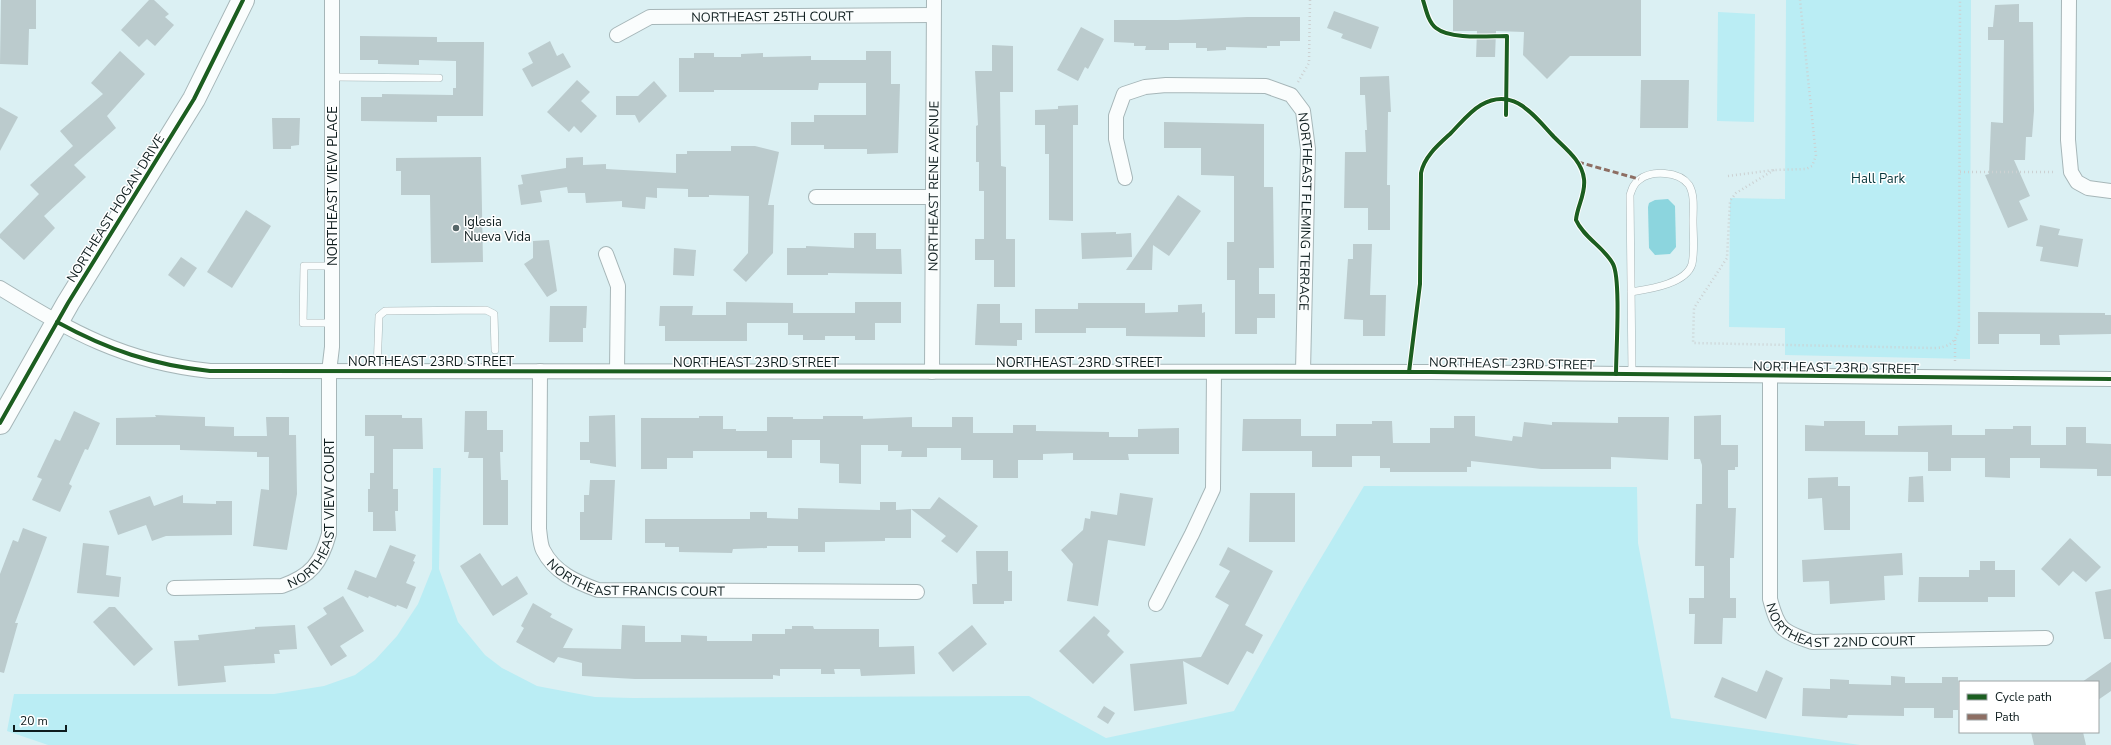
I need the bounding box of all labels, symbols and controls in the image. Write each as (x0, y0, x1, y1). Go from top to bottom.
street label: NORTHEAST 25TH COURT (691, 8, 854, 27)
street label: NORTHEAST RENE AVENUE (925, 101, 943, 271)
street label: NORTHEAST VIEW PLACE (324, 106, 342, 266)
street label: NORTHEAST FLEMING TERRACE (1293, 111, 1316, 311)
street label: NORTHEAST HOGAN DRIVE (63, 131, 169, 286)
park label: Hall Park (1851, 170, 1905, 188)
place label: Iglesia Nueva Vida (464, 213, 531, 246)
marker: Iglesia Nueva Vida (451, 223, 461, 233)
street label: NORTHEAST 23RD STREET (348, 353, 514, 371)
street label: NORTHEAST 23RD STREET (673, 354, 839, 372)
street label: NORTHEAST 23RD STREET (996, 354, 1162, 372)
street label: NORTHEAST 23RD STREET (1429, 354, 1595, 374)
street label: NORTHEAST 23RD STREET (1753, 358, 1919, 378)
street label: NORTHEAST VIEW COURT (285, 438, 339, 593)
street label: NORTHEAST FRANCIS COURT (542, 555, 725, 601)
street label: NORTHEAST 22ND COURT (1761, 601, 1916, 652)
legend (1959, 681, 2099, 733)
text: Cycle path (1995, 689, 2052, 705)
scale bar (14, 707, 66, 733)
text: Path (1995, 709, 2020, 725)
text: 20 m (20, 713, 48, 729)

